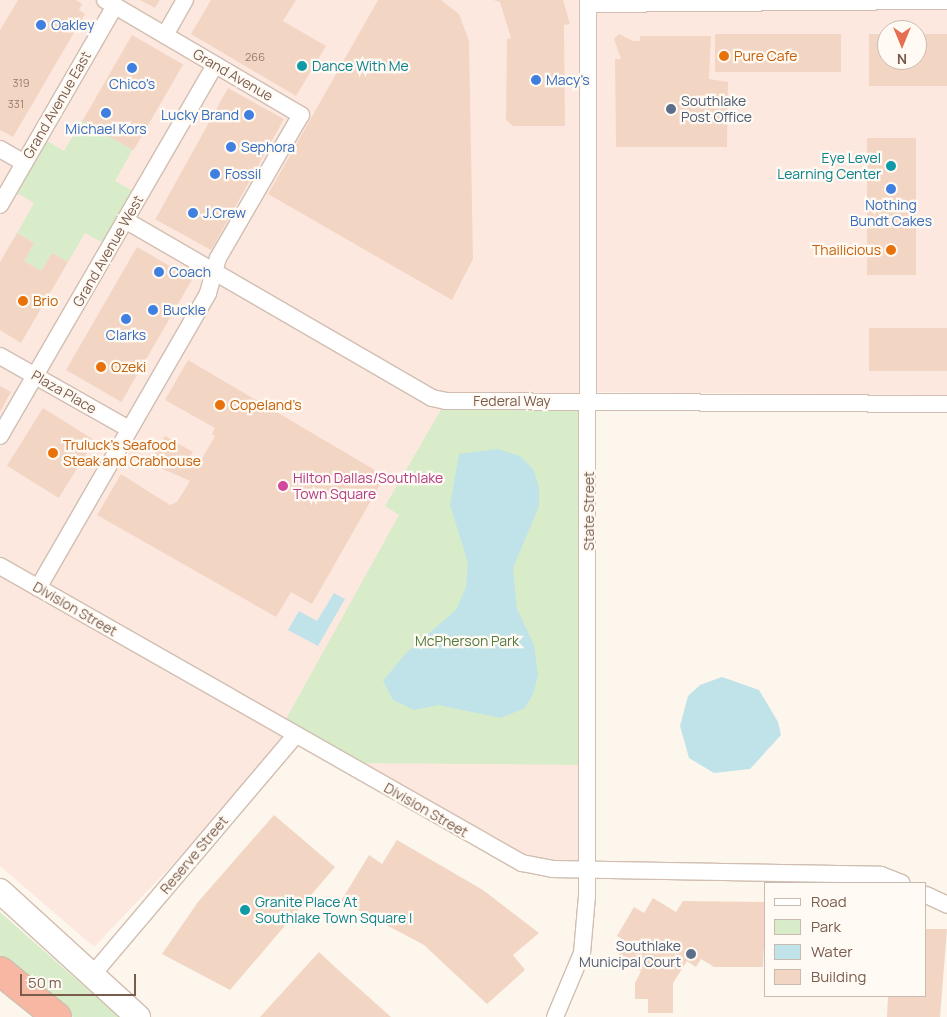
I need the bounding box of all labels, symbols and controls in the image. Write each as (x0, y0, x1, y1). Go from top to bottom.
place label: Oakley (51, 17, 95, 33)
marker: Oakley (35, 19, 47, 31)
north arrow (877, 20, 927, 70)
street label: Grand Avenue (190, 45, 276, 105)
street label: Grand Avenue East (19, 48, 95, 162)
place label: Pure Cafe (734, 48, 797, 64)
house number: 266 (245, 50, 265, 64)
marker: Pure Cafe (718, 50, 730, 62)
text: N (897, 50, 907, 69)
place label: Dance With Me (312, 58, 409, 74)
marker: Dance With Me (296, 60, 308, 72)
marker: Chico's (126, 62, 138, 74)
place label: Macy's (546, 72, 590, 88)
marker: Macy's (530, 74, 542, 86)
house number: 319 (12, 76, 30, 90)
place label: Chico's (109, 76, 155, 92)
place label: Southlake Post Office (681, 93, 752, 125)
house number: 331 (8, 97, 24, 111)
marker: Southlake Post Office (665, 103, 677, 115)
marker: Michael Kors (100, 107, 112, 119)
place label: Lucky Brand (161, 107, 239, 123)
marker: Lucky Brand (243, 109, 255, 121)
place label: Michael Kors (65, 121, 147, 137)
place label: Sephora (241, 139, 295, 155)
marker: Sephora (225, 141, 237, 153)
place label: Eye Level Learning Center (777, 150, 881, 182)
marker: Eye Level Learning Center (885, 160, 897, 172)
place label: Fossil (225, 166, 261, 182)
marker: Fossil (209, 168, 221, 180)
marker: Nothing Bundt Cakes (885, 183, 897, 195)
street label: Grand Avenue West (69, 192, 147, 310)
place label: Nothing Bundt Cakes (850, 197, 932, 230)
place label: J.Crew (203, 205, 246, 221)
marker: J.Crew (187, 207, 199, 219)
place label: Thailicious (812, 242, 881, 258)
marker: Thailicious (885, 244, 897, 256)
place label: Coach (169, 264, 211, 280)
marker: Coach (153, 266, 165, 278)
place label: Brio (33, 293, 58, 309)
marker: Brio (17, 295, 29, 307)
place label: Buckle (163, 302, 206, 318)
marker: Buckle (147, 304, 159, 316)
marker: Clarks (120, 313, 132, 325)
place label: Clarks (106, 327, 146, 343)
place label: Ozeki (111, 359, 146, 375)
marker: Ozeki (95, 361, 107, 373)
street label: Plaza Place (28, 367, 100, 417)
street label: Federal Way (473, 393, 551, 409)
place label: Copeland's (230, 397, 302, 413)
marker: Copeland's (214, 399, 226, 411)
place label: Truluck's Seafood Steak and Crabhouse (63, 437, 201, 470)
marker: Truluck's Seafood Steak and Crabhouse (47, 447, 59, 459)
place label: Hilton Dallas/Southlake Town Square (293, 470, 443, 502)
street label: State Street (581, 471, 597, 551)
marker: Hilton Dallas/Southlake Town Square (277, 480, 289, 492)
street label: Division Street (30, 578, 120, 640)
park label: McPherson Park (415, 633, 519, 649)
street label: Division Street (381, 779, 471, 841)
street label: Reserve Street (157, 813, 231, 897)
legend (764, 882, 927, 997)
text: Road (811, 891, 847, 912)
place label: Granite Place At Southlake Town Square I (255, 894, 412, 926)
marker: Granite Place At Southlake Town Square I (239, 904, 251, 916)
text: Park (811, 916, 841, 937)
place label: Southlake Municipal Court (579, 938, 681, 970)
text: Water (811, 941, 853, 962)
marker: Southlake Municipal Court (685, 948, 697, 960)
scale bar (22, 964, 139, 996)
text: Building (811, 966, 866, 987)
text: 50 m (28, 972, 62, 993)

